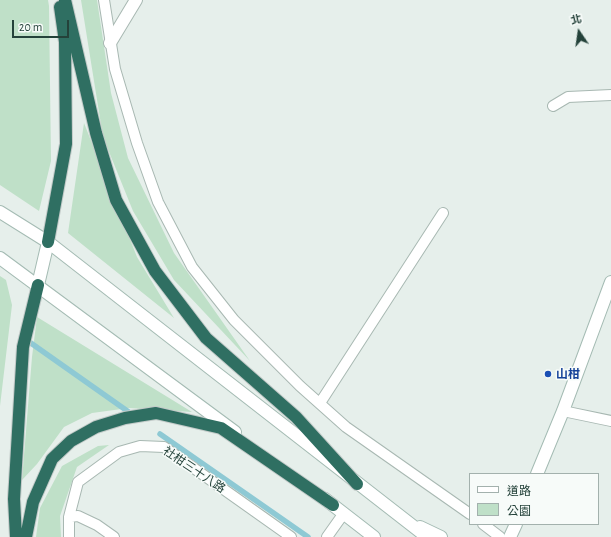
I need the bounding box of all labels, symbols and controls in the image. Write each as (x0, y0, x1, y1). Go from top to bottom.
scale bar (14, 12, 71, 38)
north arrow (559, 12, 599, 52)
text: 北 (570, 13, 583, 26)
text: 20 m (19, 21, 42, 33)
place label: 山柑 (556, 367, 580, 381)
marker: 山柑 (543, 369, 553, 379)
street label: 社柑三十八路 (160, 444, 228, 496)
legend (469, 473, 599, 525)
text: 道路 (507, 485, 531, 497)
text: 公園 (507, 505, 531, 517)

